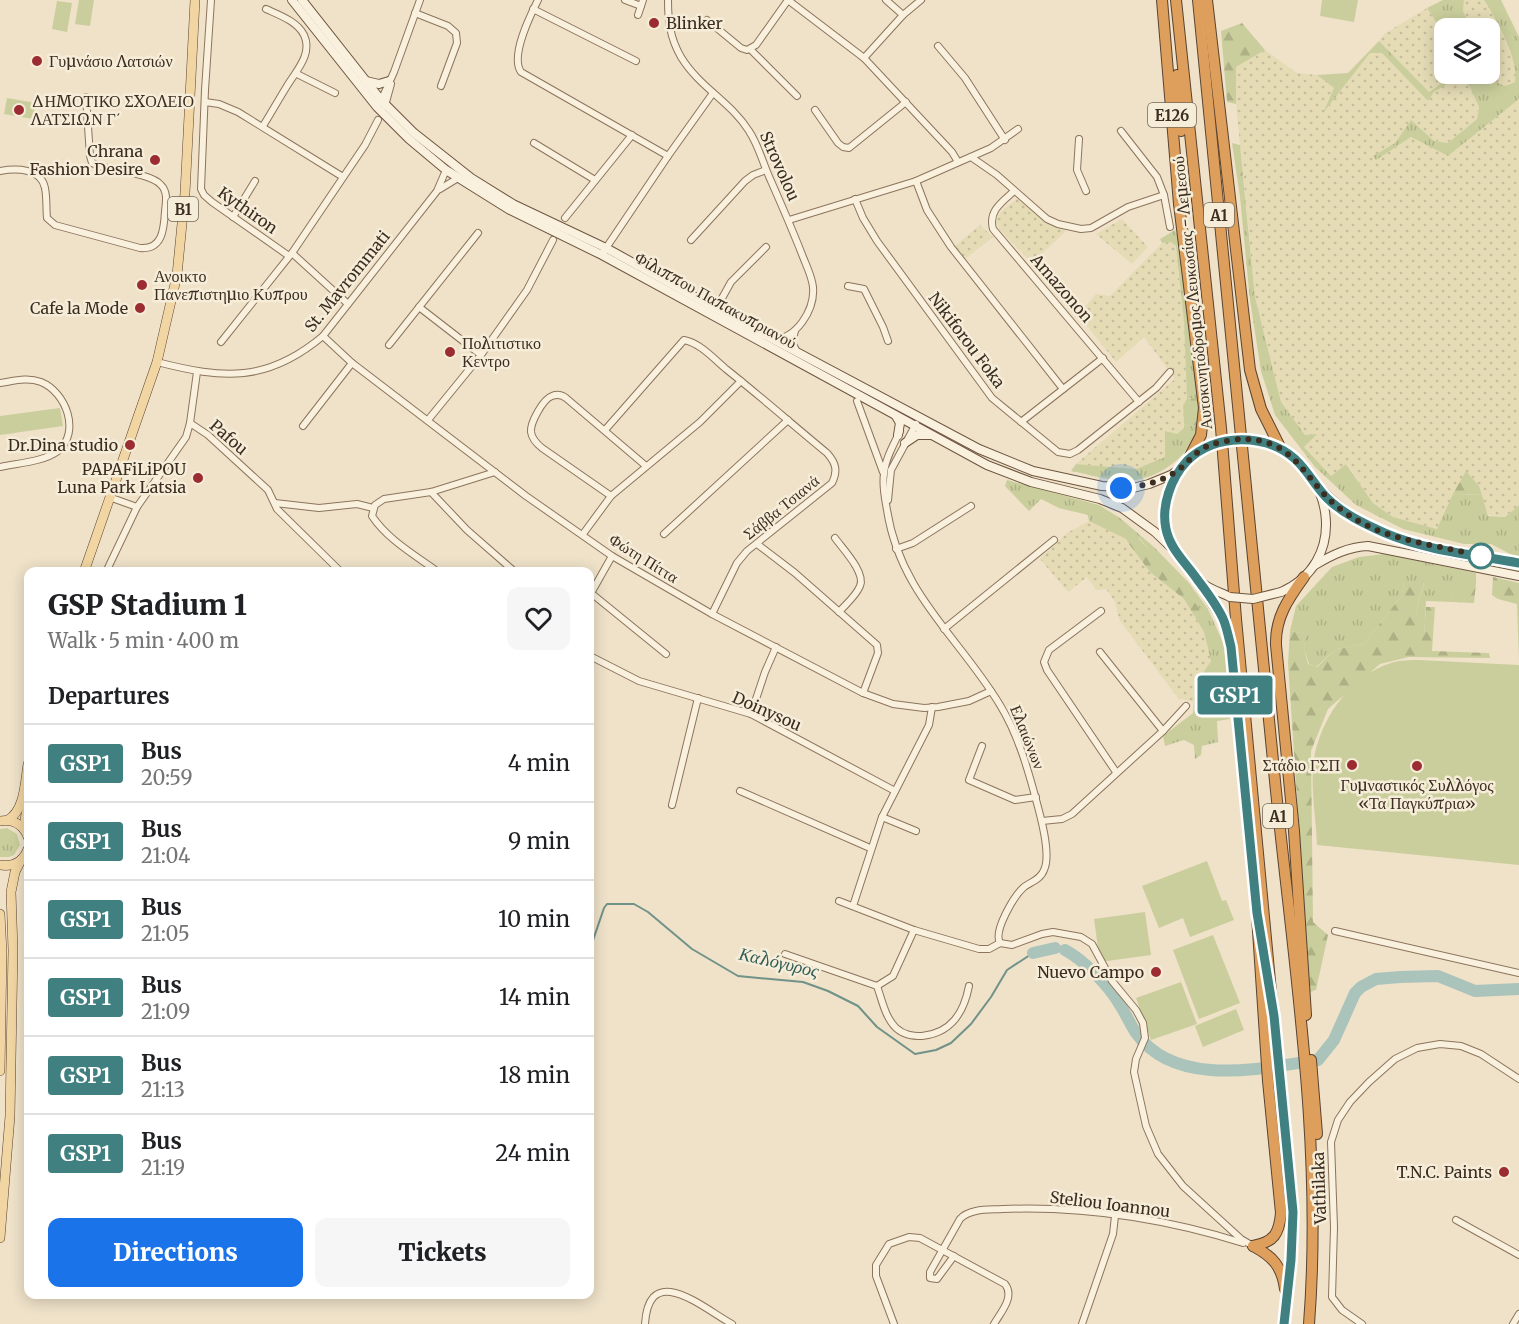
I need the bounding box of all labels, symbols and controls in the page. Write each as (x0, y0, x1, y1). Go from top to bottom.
place label: Blinker (666, 13, 723, 33)
marker: Blinker (647, 16, 661, 30)
map controls (1434, 18, 1500, 84)
button: layers (1434, 18, 1500, 84)
place label: Γυμνάσιο Λατσιών (49, 51, 173, 71)
marker: Γυμνάσιο Λατσιών (30, 54, 44, 68)
place label: ΔΗΜΟΤΙΚΟ ΣΧΟΛΕΙΟ ΛΑΤΣΙΩΝ Γ΄ (30, 91, 194, 129)
marker: ΔΗΜΟΤΙΚΟ ΣΧΟΛΕΙΟ ΛΑΤΣΙΩΝ Γ΄ (12, 103, 26, 117)
road number: E126 (1148, 103, 1196, 127)
street label: Strovolou (756, 128, 804, 204)
place label: Chrana Fashion Desire (29, 141, 143, 179)
marker: Chrana Fashion Desire (148, 153, 162, 167)
street label: Αυτοκινητόδρομος Λευκωσίας - Λεμεσού (1168, 155, 1216, 431)
street label: Kythiron (214, 182, 282, 238)
road number: B1 (168, 197, 198, 221)
road number: A1 (1204, 203, 1234, 227)
street label: St. Mavrommati (300, 226, 394, 336)
street label: Φίλιππου Παπακυπριανού (631, 247, 801, 353)
street label: Amazonon (1026, 249, 1097, 327)
place label: Ανοικτο Πανεπιστημιο Κυπρου (154, 266, 308, 304)
marker: Ανοικτο Πανεπιστημιο Κυπρου (135, 278, 149, 292)
street label: Nikiforou Foka (924, 288, 1010, 392)
place label: Cafe la Mode (30, 298, 128, 318)
marker: Cafe la Mode (133, 301, 147, 315)
place label: Πολιτιστικο Κεντρο (462, 333, 541, 371)
marker: Πολιτιστικο Κεντρο (443, 345, 457, 359)
street label: Pafou (206, 415, 252, 459)
place label: Dr.Dina studio (8, 435, 118, 455)
marker: Dr.Dina studio (123, 438, 137, 452)
place label: PAPAFiLiPOU Luna Park Latsia (57, 459, 186, 497)
street label: Σάββα Τσιανά (739, 470, 823, 544)
marker: PAPAFiLiPOU Luna Park Latsia (191, 471, 205, 485)
your location (1106, 473, 1136, 503)
street label: Φώτη Πίττα (606, 529, 683, 587)
unlabelled marker (1468, 543, 1494, 569)
text: GSP Stadium 1 (48, 587, 247, 623)
button: heart (507, 587, 570, 650)
text: Walk · 5 min · 400 m (48, 628, 239, 653)
line badge: GSP1 (1193, 676, 1277, 714)
text: Departures (48, 682, 170, 710)
text: GSP1 (1210, 682, 1261, 709)
street label: Doinysou (729, 687, 805, 735)
street label: Ελαιώνων (1006, 702, 1050, 772)
text: Bus (141, 737, 182, 765)
text: 4 min (508, 749, 570, 777)
text: GSP1 (60, 750, 111, 777)
place label: Στάδιο ΓΣΠ (1262, 755, 1340, 775)
marker: Στάδιο ΓΣΠ (1345, 758, 1359, 772)
marker: Γυμναστικός Συλλόγος «Τα Παγκύπρια» (1410, 759, 1424, 773)
text: 20:59 (141, 765, 193, 790)
place label: Γυμναστικός Συλλόγος «Τα Παγκύπρια» (1340, 775, 1494, 813)
road number: A1 (1263, 804, 1293, 828)
text: Bus (141, 815, 182, 843)
text: 9 min (508, 827, 570, 855)
text: GSP1 (60, 828, 111, 855)
text: 21:04 (141, 843, 190, 868)
text: Bus (141, 893, 182, 921)
text: 10 min (498, 905, 570, 933)
text: GSP1 (60, 906, 111, 933)
text: 21:05 (141, 921, 190, 946)
water label: Καλόγυρος (736, 941, 822, 982)
place label: Nuevo Campo (1037, 962, 1144, 982)
marker: Nuevo Campo (1149, 965, 1163, 979)
text: Bus (141, 971, 182, 999)
text: 14 min (499, 983, 570, 1011)
text: GSP1 (60, 984, 111, 1011)
text: 21:09 (141, 999, 190, 1024)
text: Bus (141, 1049, 182, 1077)
text: 18 min (499, 1061, 570, 1089)
text: GSP1 (60, 1062, 111, 1089)
text: 21:13 (141, 1077, 185, 1102)
text: Bus (141, 1127, 182, 1155)
text: 24 min (495, 1139, 570, 1167)
text: GSP1 (60, 1140, 111, 1167)
street label: Vathilaka (1308, 1151, 1330, 1226)
text: 21:19 (141, 1155, 185, 1180)
place label: T.N.C. Paints (1396, 1162, 1492, 1182)
marker: T.N.C. Paints (1497, 1165, 1511, 1179)
street label: Steliou Ioannou (1049, 1187, 1171, 1221)
button: Directions (48, 1218, 303, 1287)
button: Tickets (315, 1218, 570, 1287)

